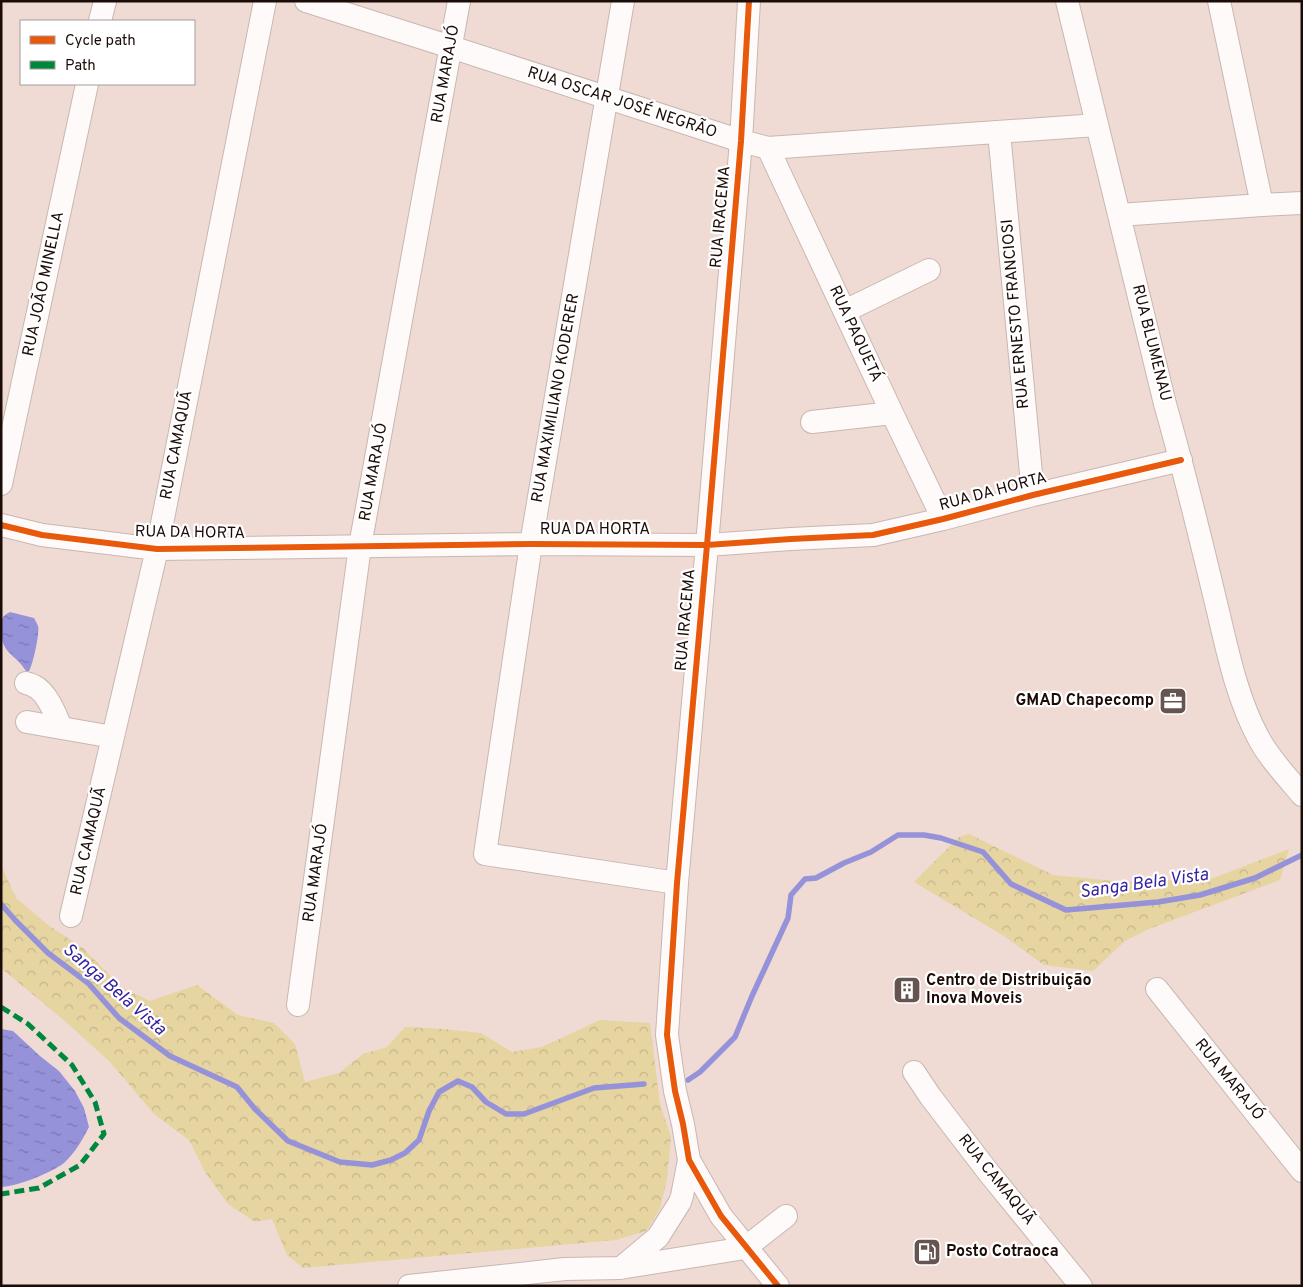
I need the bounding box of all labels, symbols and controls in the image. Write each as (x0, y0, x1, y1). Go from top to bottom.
legend (20, 20, 195, 85)
street label: RUA MARAJÓ (426, 23, 464, 125)
text: Cycle path (65, 32, 136, 51)
text: Path (65, 57, 96, 76)
street label: RUA OSCAR JOSÉ NEGRÃO (525, 60, 720, 143)
street label: RUA IRACEMA (707, 165, 735, 269)
street label: RUA JOÃO MINELLA (16, 209, 69, 358)
street label: RUA ERNESTO FRANCIOSI (998, 218, 1034, 410)
street label: RUA PAQUETÁ (824, 282, 888, 385)
street label: RUA BLUMENAU (1127, 283, 1175, 403)
street label: RUA MAXIMILIANO KODERER (528, 292, 584, 504)
street label: RUA CAMAQUÃ (154, 388, 197, 501)
street label: RUA MARAJÓ (354, 421, 392, 523)
street label: RUA DA HORTA (937, 468, 1049, 516)
street label: RUA DA HORTA (540, 520, 650, 540)
street label: RUA DA HORTA (135, 522, 246, 544)
street label: RUA IRACEMA (672, 568, 700, 672)
office icon: GMAD Chapecomp (1158, 686, 1188, 716)
place label: GMAD Chapecomp (1015, 691, 1154, 711)
street label: RUA CAMAQUÃ (64, 784, 111, 897)
street label: RUA MARAJÓ (297, 822, 333, 924)
water label: Sanga Bela Vista (1078, 863, 1211, 904)
water label: Sanga Bela Vista (58, 939, 171, 1042)
place label: Centro de Distribuição Inova Moveis (926, 971, 1092, 1009)
building icon: Centro de Distribuição Inova Moveis (892, 975, 922, 1005)
street label: RUA MARAJÓ (1190, 1034, 1270, 1125)
street label: RUA CAMAQUÃ (953, 1129, 1041, 1230)
fuel station icon: Posto Cotraoca (912, 1237, 942, 1267)
place label: Posto Cotraoca (946, 1242, 1059, 1262)

